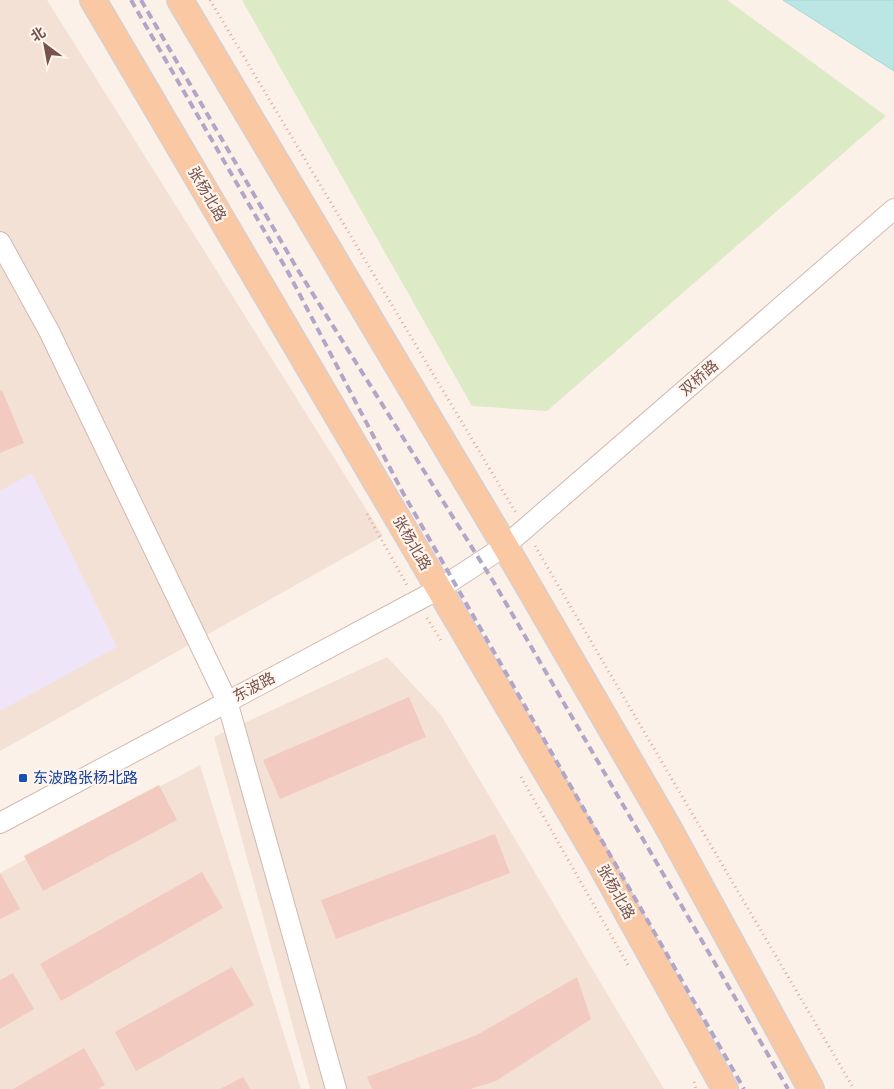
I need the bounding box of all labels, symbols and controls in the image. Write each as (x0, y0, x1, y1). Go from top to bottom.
north arrow (20, 20, 70, 70)
text: 北 (27, 23, 49, 45)
street label: 张杨北路 (183, 163, 231, 225)
street label: 双桥路 (675, 356, 723, 400)
street label: 张杨北路 (388, 512, 436, 574)
street label: 东波路 (229, 668, 279, 706)
place label: 东波路张杨北路 (33, 768, 138, 788)
marker: 东波路张杨北路 (17, 772, 29, 784)
street label: 张杨北路 (593, 861, 639, 923)

